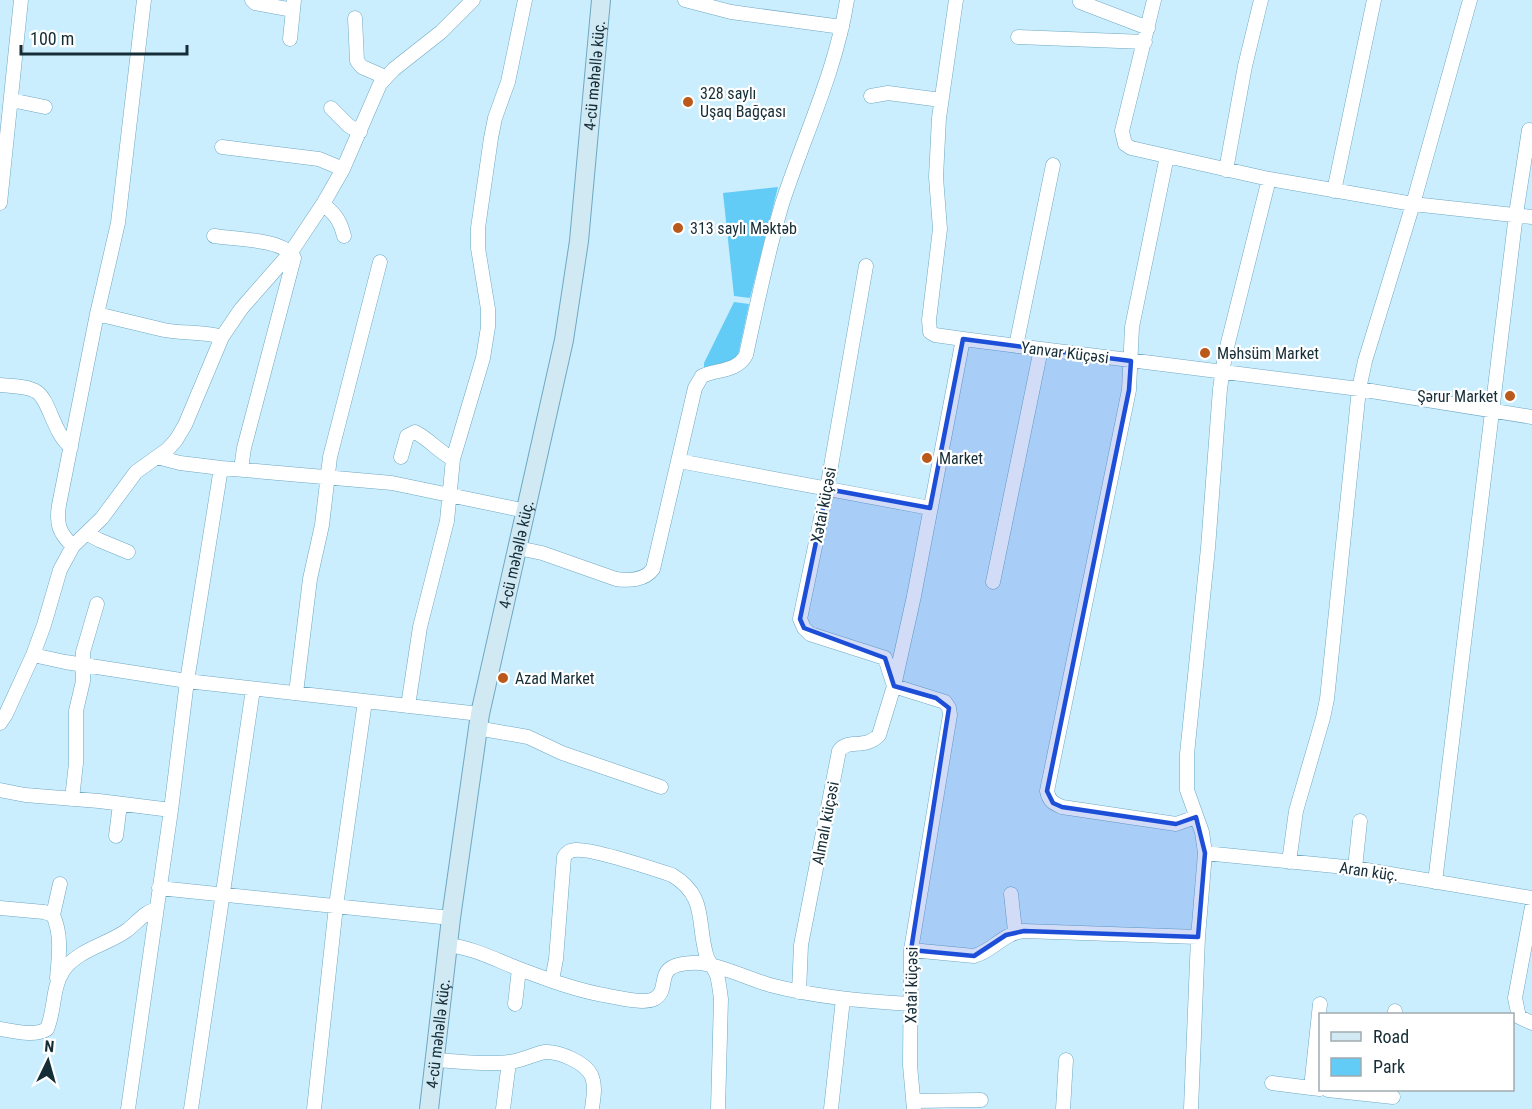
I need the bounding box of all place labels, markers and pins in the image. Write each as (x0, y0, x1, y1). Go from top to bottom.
place label: 328 saylı Uşaq Bağçası (700, 84, 786, 121)
marker: 328 saylı Uşaq Bağçası (681, 95, 695, 109)
place label: 313 saylı Məktəb (690, 219, 797, 238)
marker: 313 saylı Məktəb (671, 221, 685, 235)
place label: Məhsüm Market (1217, 344, 1319, 363)
marker: Məhsüm Market (1198, 346, 1212, 360)
place label: Şərur Market (1417, 387, 1498, 406)
marker: Şərur Market (1503, 389, 1517, 403)
place label: Market (939, 449, 983, 468)
marker: Market (920, 451, 934, 465)
place label: Azad Market (515, 669, 595, 688)
marker: Azad Market (496, 671, 510, 685)

